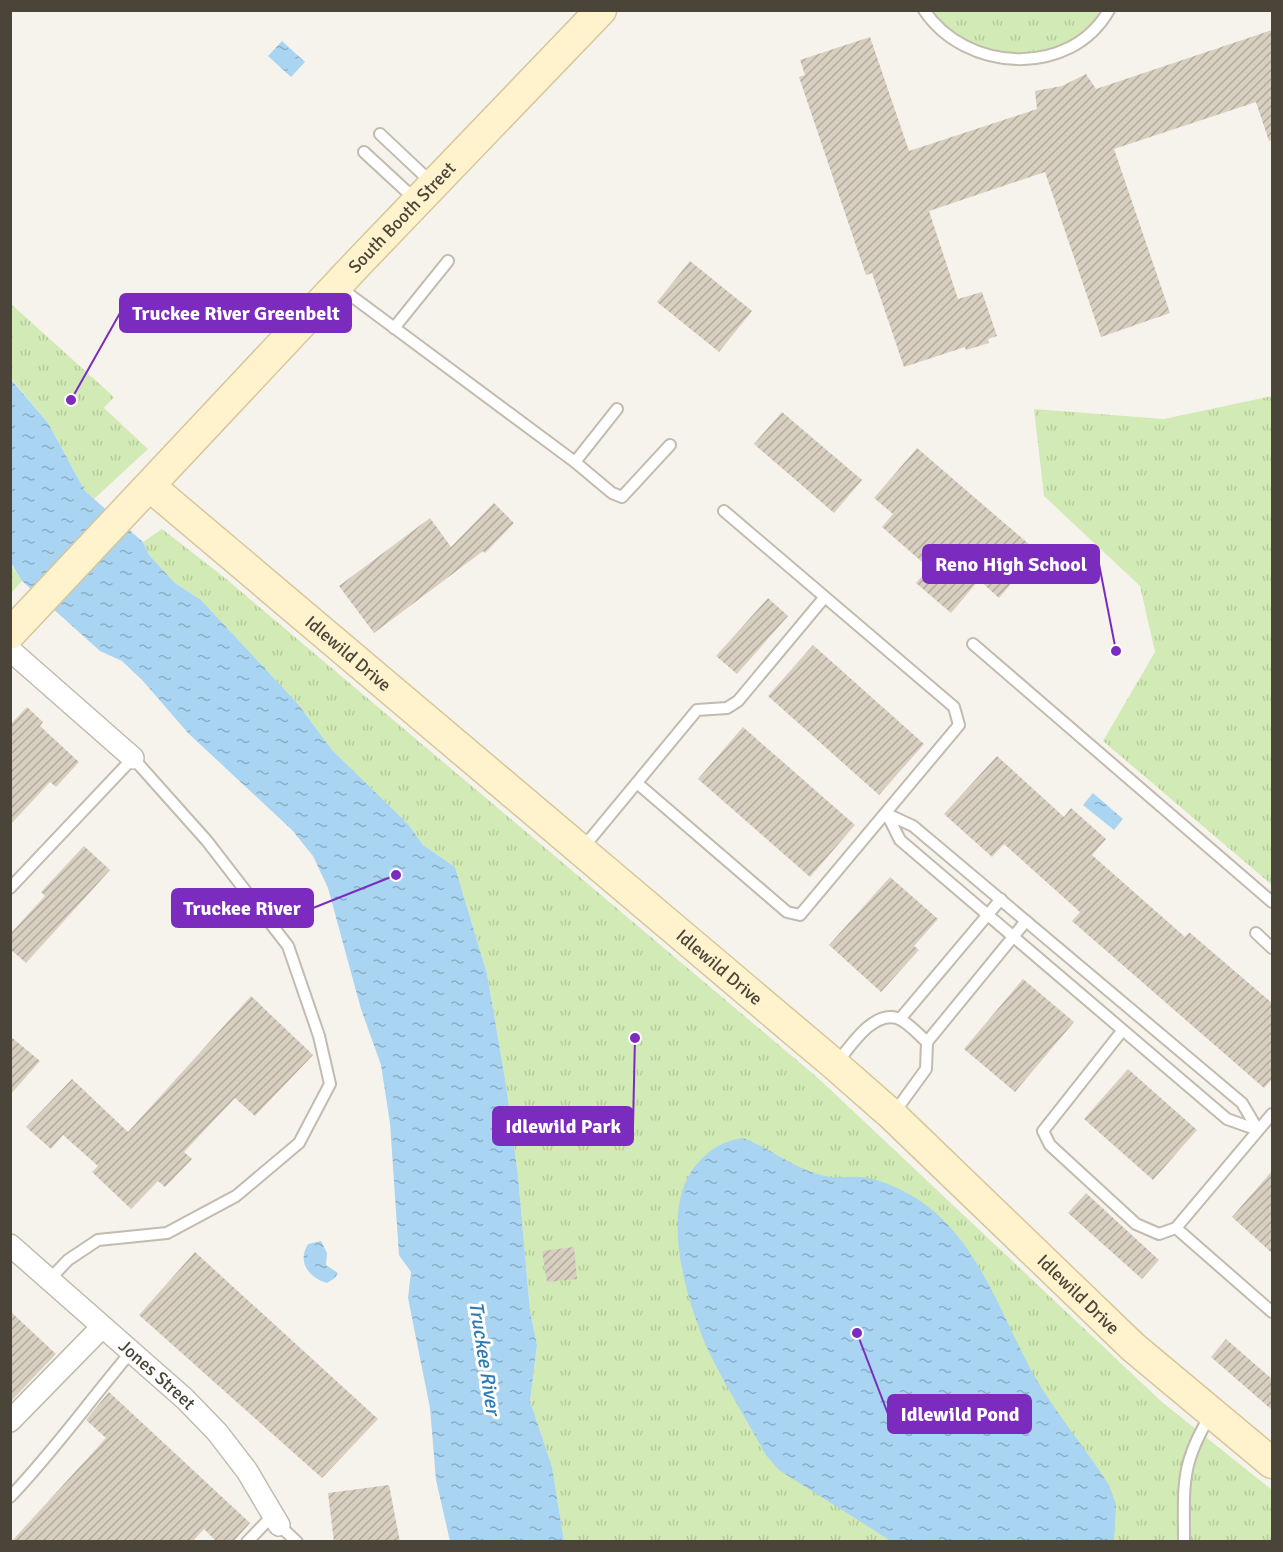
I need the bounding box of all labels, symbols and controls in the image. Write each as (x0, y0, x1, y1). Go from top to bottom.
street label: South Booth Street (344, 157, 460, 278)
callout: Truckee River Greenbelt (120, 294, 351, 332)
text: Truckee River Greenbelt (132, 301, 340, 326)
callout: Reno High School (923, 545, 1099, 583)
text: Reno High School (935, 552, 1087, 577)
street label: Idlewild Drive (301, 611, 396, 696)
callout: Truckee River (172, 889, 313, 927)
text: Truckee River (183, 896, 301, 921)
street label: Idlewild Drive (672, 925, 767, 1010)
callout: Idlewild Park (493, 1107, 633, 1145)
text: Idlewild Park (505, 1114, 621, 1139)
street label: Idlewild Drive (1033, 1250, 1124, 1339)
water label: Truckee River (463, 1300, 506, 1419)
street label: Jones Street (114, 1335, 200, 1414)
callout: Idlewild Pond (888, 1395, 1031, 1433)
text: Idlewild Pond (900, 1402, 1020, 1427)

